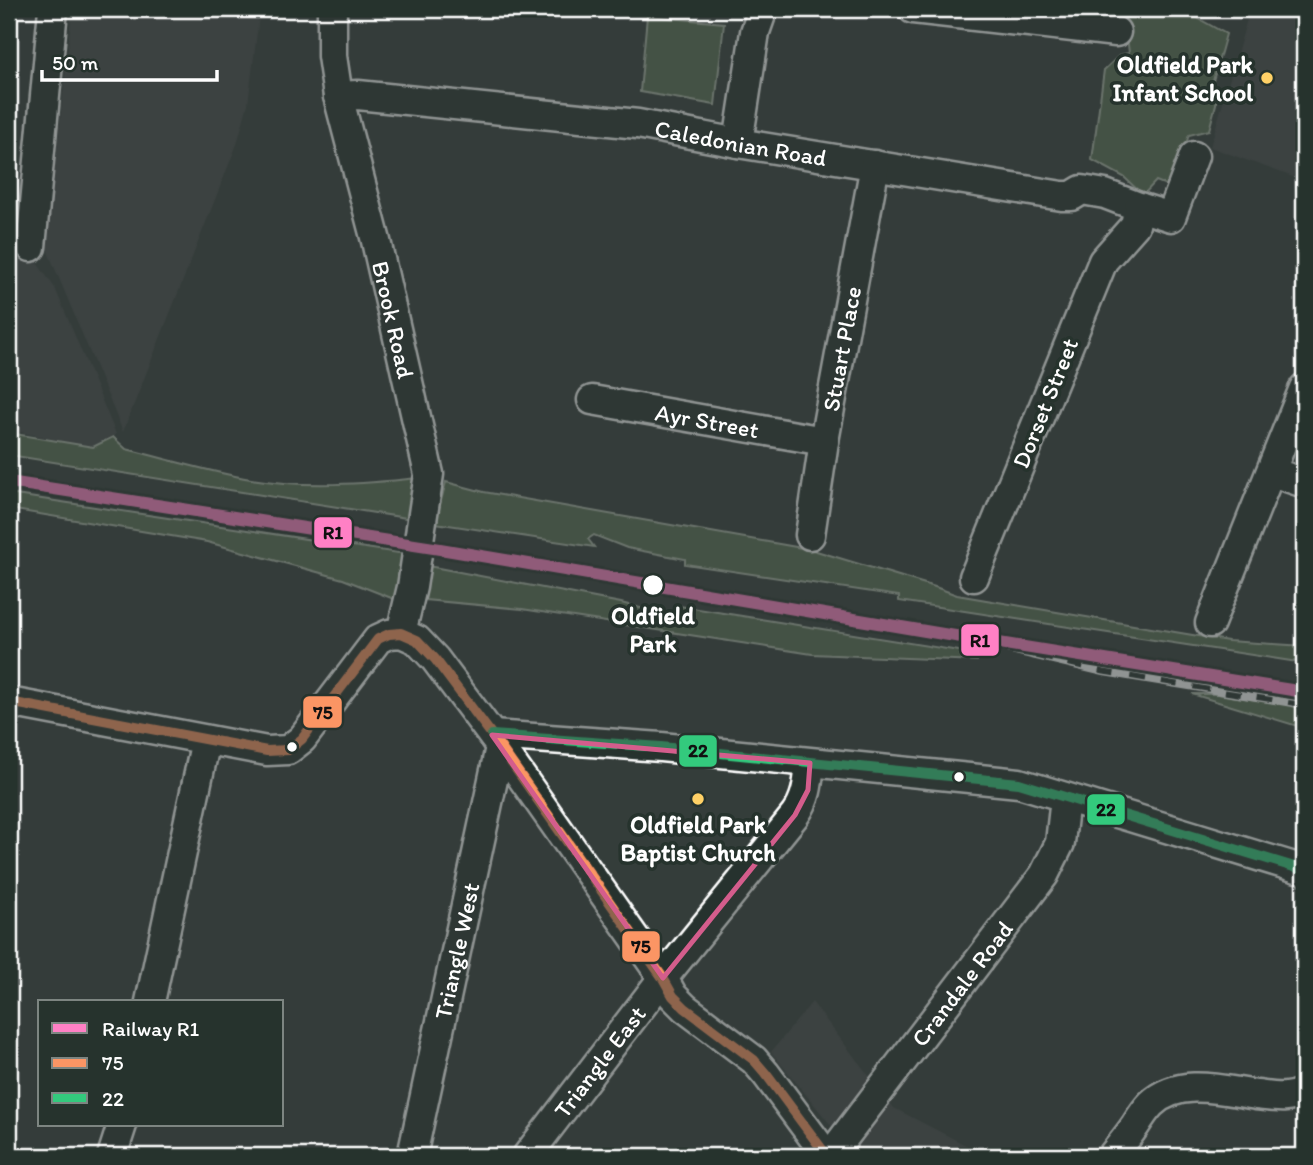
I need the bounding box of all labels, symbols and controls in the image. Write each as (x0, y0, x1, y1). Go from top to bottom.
scale bar (42, 38, 217, 82)
text: 50 m (52, 50, 99, 75)
place label: Oldfield Park Infant School (1112, 50, 1254, 107)
marker: Oldfield Park Infant School (1259, 70, 1275, 86)
street label: Caledonian Road (653, 113, 829, 172)
street label: Brook Road (366, 258, 421, 381)
street label: Stuart Place (815, 284, 867, 413)
street label: Dorset Street (1006, 334, 1084, 472)
street label: Ayr Street (653, 397, 761, 444)
line badge: R1 (313, 516, 353, 549)
text: R1 (323, 521, 343, 544)
marker: Oldfield Park (641, 573, 665, 597)
place label: Oldfield Park (611, 601, 696, 658)
line badge: R1 (960, 623, 1000, 657)
text: R1 (970, 629, 990, 652)
line badge: 75 (302, 695, 343, 729)
text: 75 (312, 701, 333, 724)
line badge: 22 (678, 734, 718, 768)
text: 22 (688, 739, 708, 762)
unlabelled marker (285, 740, 299, 754)
unlabelled marker (952, 770, 966, 784)
marker: Oldfield Park Baptist Church (690, 791, 706, 807)
line badge: 22 (1086, 793, 1126, 826)
text: 22 (1096, 798, 1116, 821)
place label: Oldfield Park Baptist Church (620, 810, 776, 868)
street label: Triangle West (427, 880, 485, 1022)
street label: Crandale Road (904, 915, 1019, 1052)
line badge: 75 (621, 930, 661, 963)
text: 75 (630, 935, 651, 958)
legend (38, 1000, 284, 1126)
street label: Triangle East (547, 1000, 651, 1123)
text: Railway R1 (102, 1016, 199, 1041)
text: 75 (102, 1050, 123, 1075)
text: 22 (102, 1086, 124, 1111)

